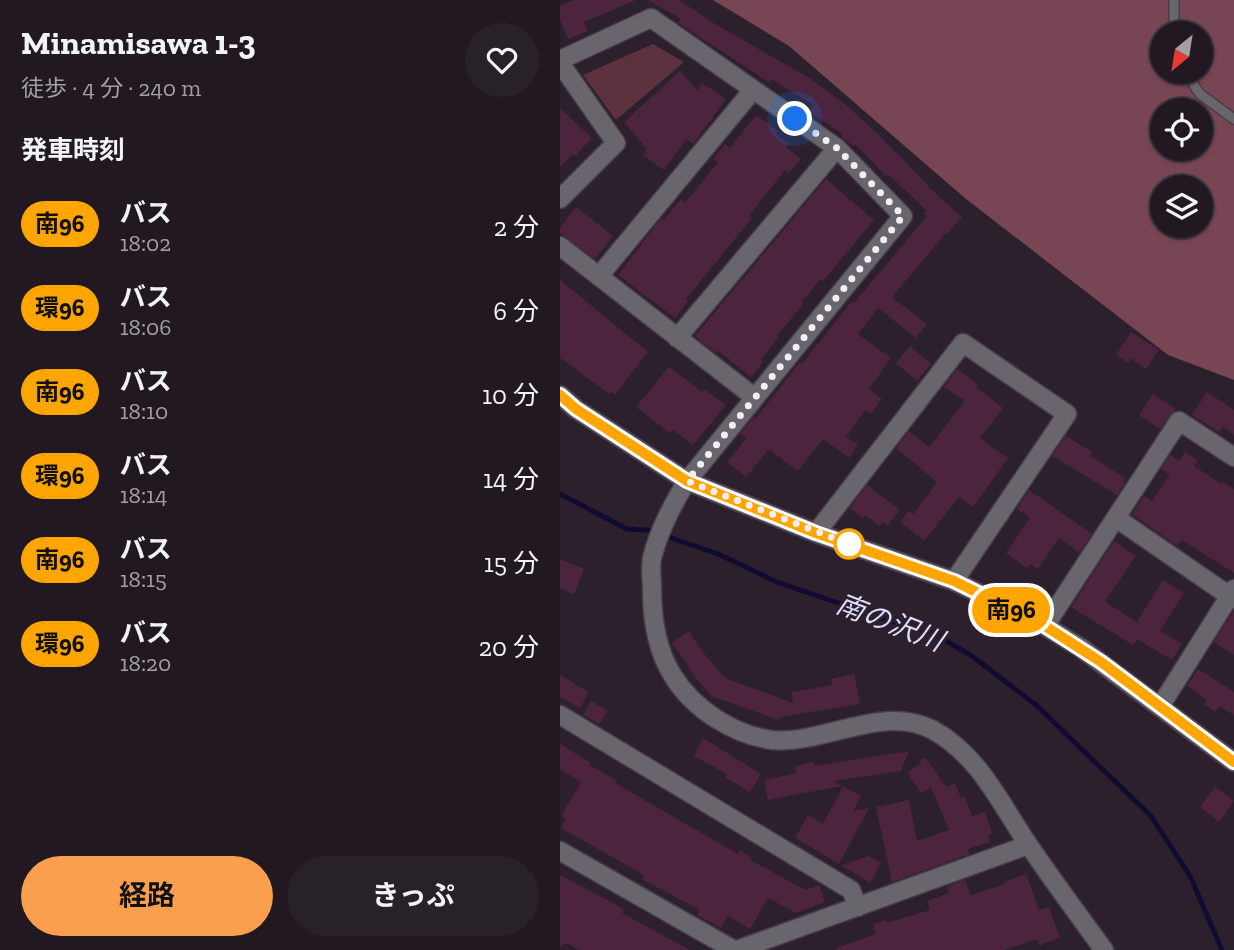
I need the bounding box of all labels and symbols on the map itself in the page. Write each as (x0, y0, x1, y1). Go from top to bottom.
north arrow (1150, 21, 1213, 84)
your location (777, 101, 812, 136)
unlabelled marker (834, 529, 864, 559)
water label: 南の沢川 (832, 587, 951, 659)
line badge: 南96 (971, 587, 1051, 633)

